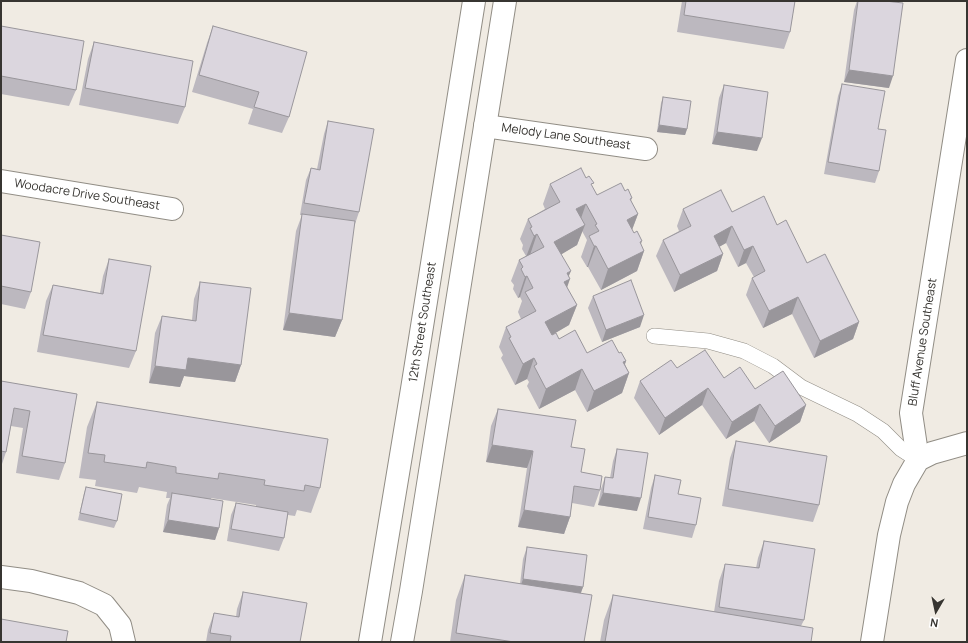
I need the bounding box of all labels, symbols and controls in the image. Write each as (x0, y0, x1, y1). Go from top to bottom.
street label: Melody Lane Southeast (500, 121, 632, 153)
street label: Woodacre Drive Southeast (13, 176, 161, 214)
street label: 12th Street Southeast (406, 261, 440, 383)
street label: Bluff Avenue Southeast (906, 277, 940, 407)
north arrow (916, 591, 956, 631)
text: N (929, 615, 939, 631)

